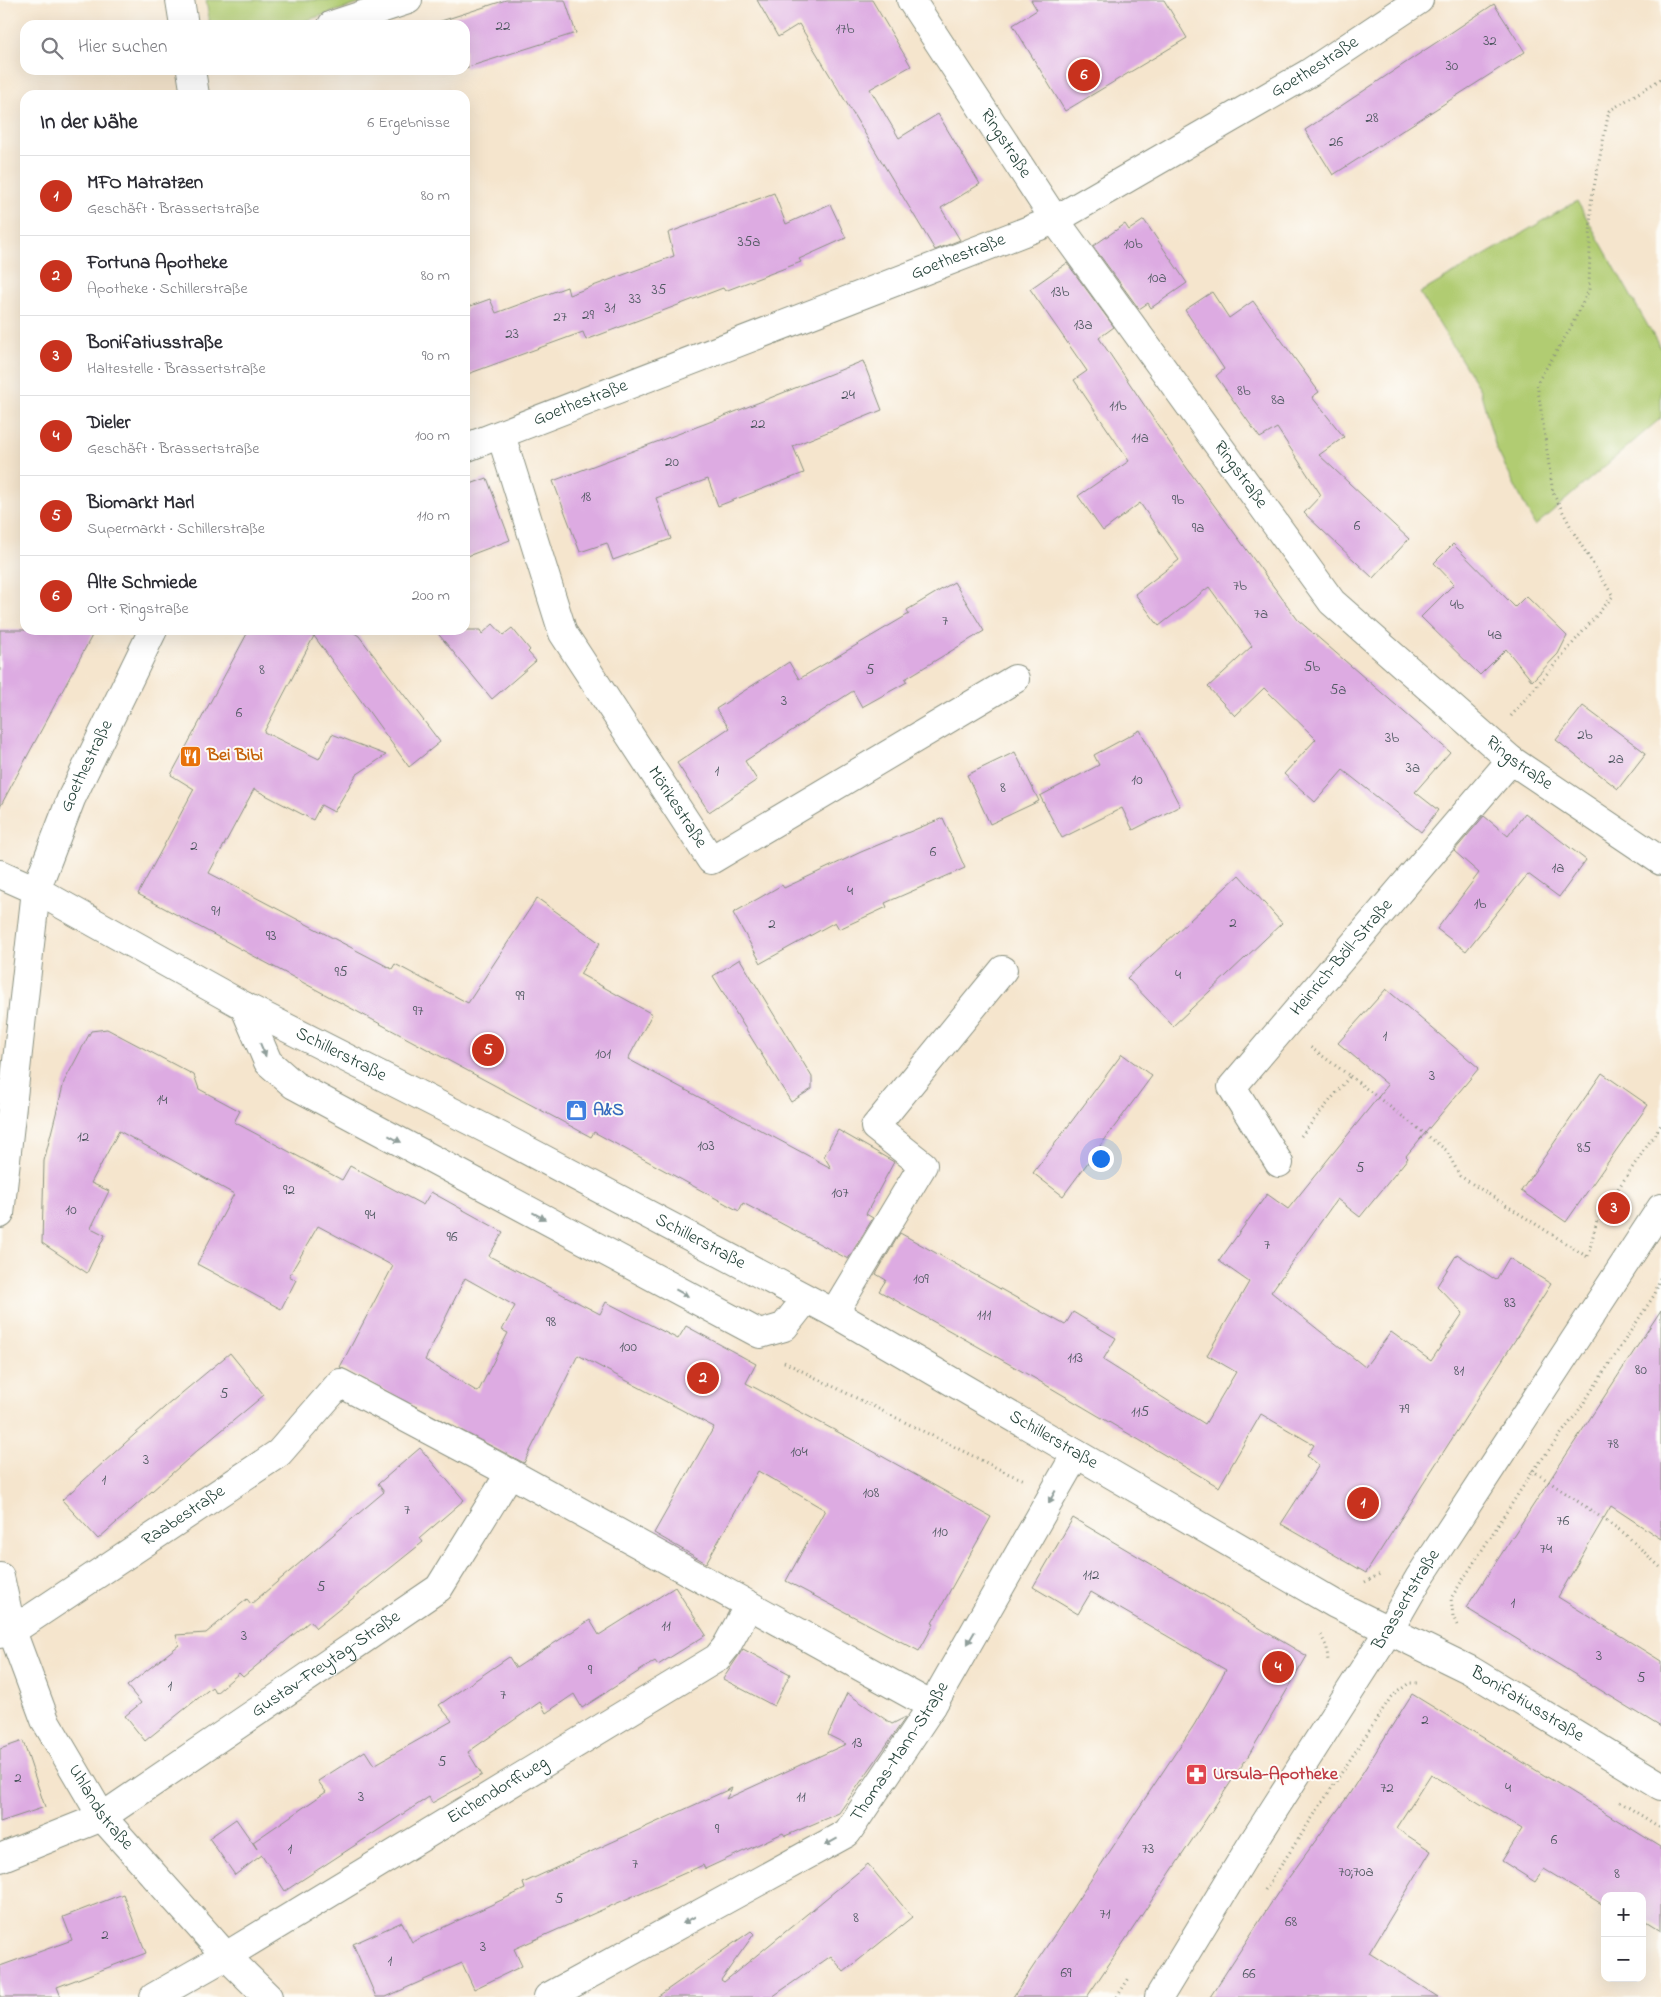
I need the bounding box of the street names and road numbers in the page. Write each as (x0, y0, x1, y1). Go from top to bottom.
street label: Goethestraße (1266, 30, 1365, 105)
street label: Ringstraße (973, 104, 1038, 185)
street label: Goethestraße (907, 227, 1010, 287)
street label: Goethestraße (530, 373, 633, 433)
street label: Ringstraße (1206, 436, 1274, 515)
street label: Goethestraße (54, 715, 121, 816)
street label: Ringstraße (1479, 730, 1558, 798)
street label: Mörikestraße (641, 762, 714, 855)
street label: Heinrich-Böll-Straße (1284, 893, 1400, 1022)
street label: Schillerstraße (291, 1021, 392, 1090)
street label: Schillerstraße (650, 1207, 751, 1277)
street label: Schillerstraße (1004, 1404, 1103, 1477)
street label: Raabestraße (137, 1479, 231, 1554)
street label: Brassertstraße (1366, 1544, 1448, 1656)
street label: Gustav-Freytag-Straße (246, 1604, 407, 1725)
street label: Bonifatiusstraße (1464, 1660, 1589, 1750)
street label: Thomas-Mann-Straße (845, 1676, 957, 1828)
street label: Eichendorffweg (443, 1750, 554, 1832)
street label: Uhlandstraße (61, 1760, 140, 1857)

